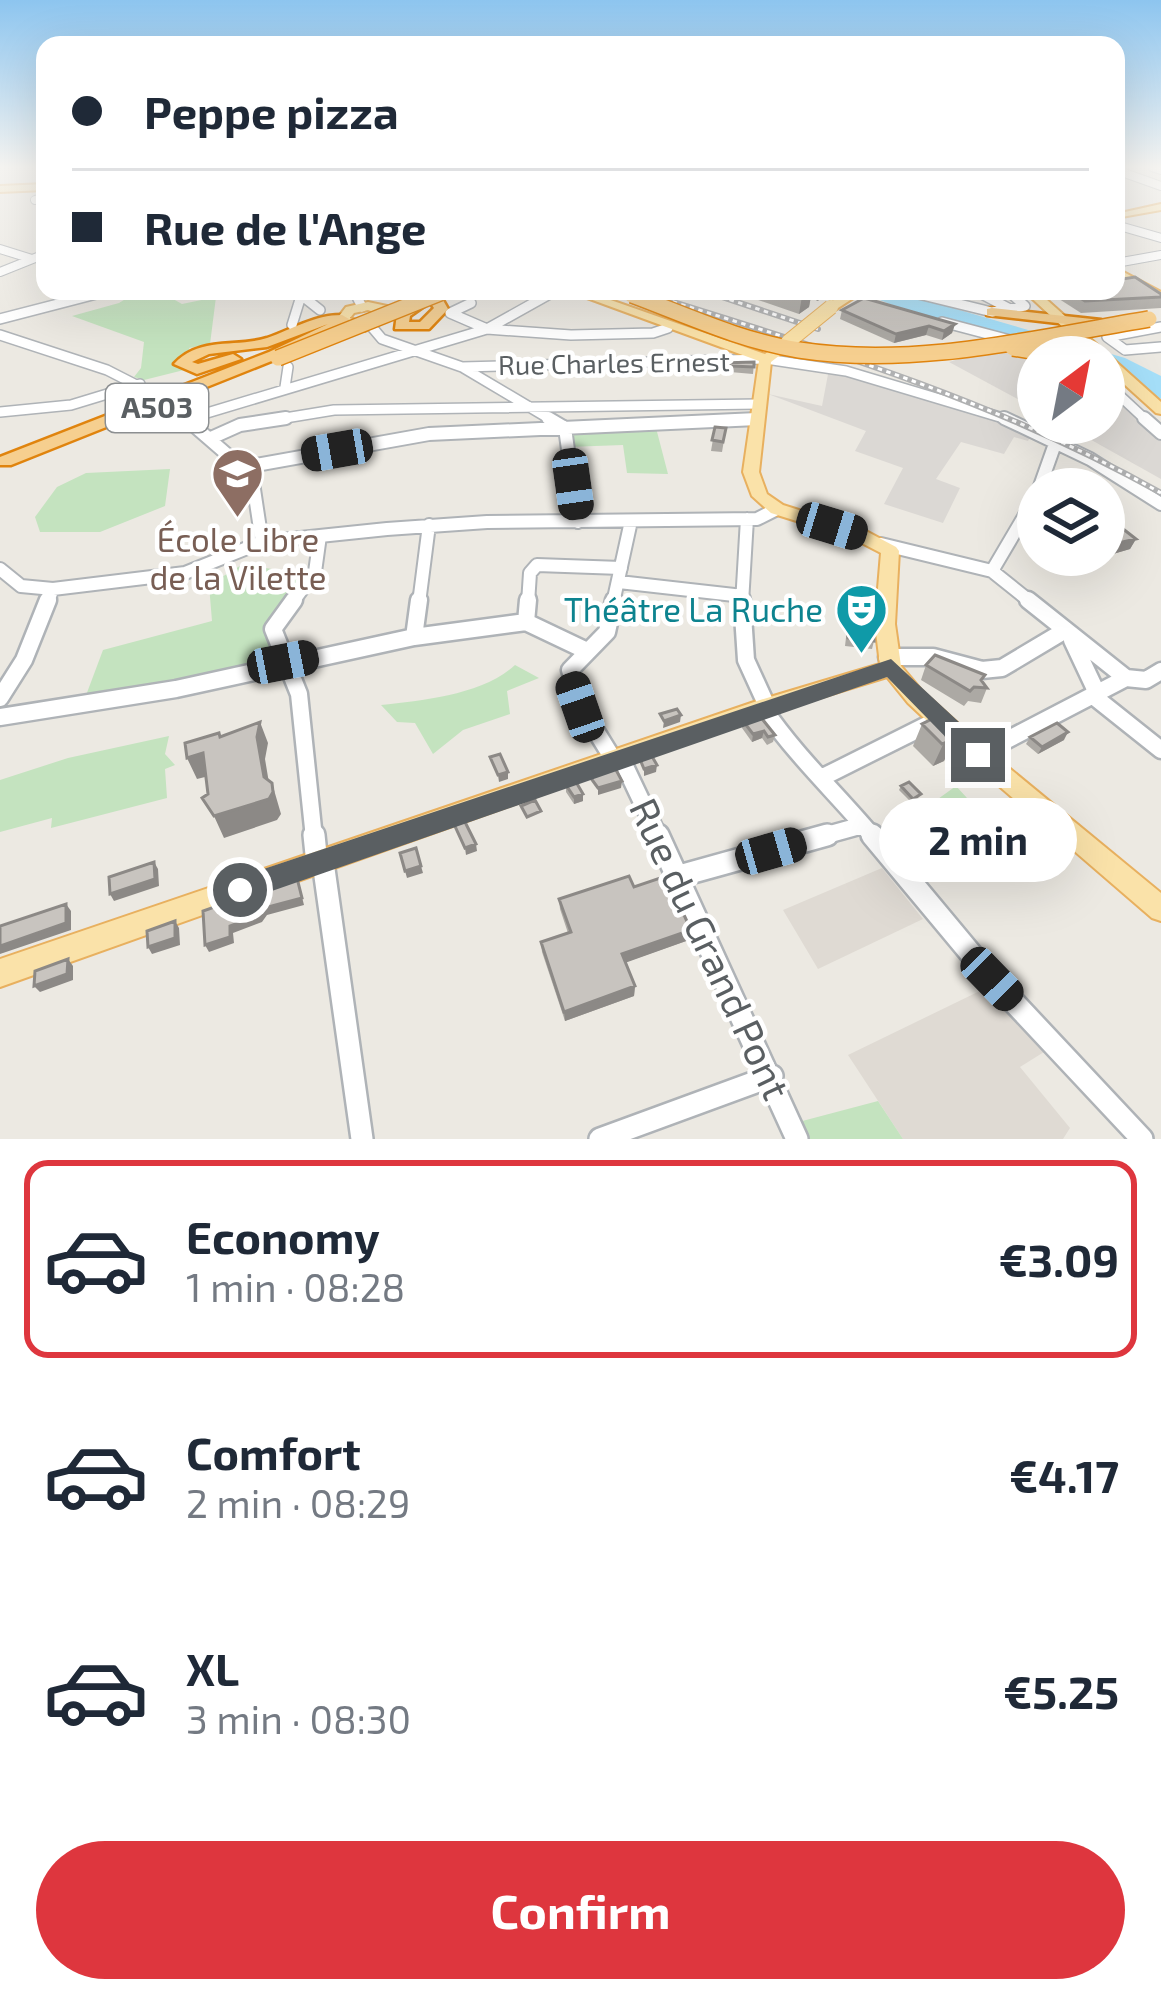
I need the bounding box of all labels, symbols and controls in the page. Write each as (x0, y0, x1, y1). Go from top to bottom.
text: Peppe pizza (144, 84, 399, 138)
text: Rue de l'Ange (144, 200, 426, 254)
north arrow (1017, 336, 1125, 444)
map controls (1017, 336, 1125, 576)
street label: Rue Charles Ernest (498, 344, 730, 380)
road number: A503 (106, 384, 208, 432)
car (298, 426, 376, 474)
school or university icon: École Libre de la Vilette (210, 445, 266, 519)
car (550, 446, 596, 522)
button: layers (1017, 468, 1125, 576)
car (792, 498, 872, 554)
place label: École Libre de la Vilette (149, 519, 327, 597)
theatre icon: Théâtre La Ruche (834, 582, 890, 656)
place label: Théâtre La Ruche (564, 589, 823, 629)
car (244, 637, 322, 687)
car (551, 667, 609, 747)
route end (951, 728, 1005, 782)
street label: Rue du Grand Pont (621, 790, 802, 1106)
callout: 2 min (879, 797, 1077, 881)
text: 2 min (928, 816, 1028, 863)
car (731, 824, 811, 878)
route start (213, 863, 267, 917)
car (954, 941, 1030, 1017)
icon: car (42, 1205, 150, 1313)
text: Economy (186, 1209, 380, 1263)
text: €3.09 (999, 1232, 1119, 1286)
text: 1 min · 08:28 (186, 1263, 405, 1310)
icon: car (42, 1421, 150, 1529)
text: Comfort (186, 1425, 361, 1479)
text: €4.17 (1009, 1448, 1119, 1502)
text: 2 min · 08:29 (186, 1479, 410, 1526)
icon: car (42, 1637, 150, 1745)
text: XL (186, 1641, 239, 1695)
text: €5.25 (1003, 1664, 1119, 1718)
text: 3 min · 08:30 (186, 1695, 411, 1742)
button: Confirm (36, 1841, 1125, 1979)

